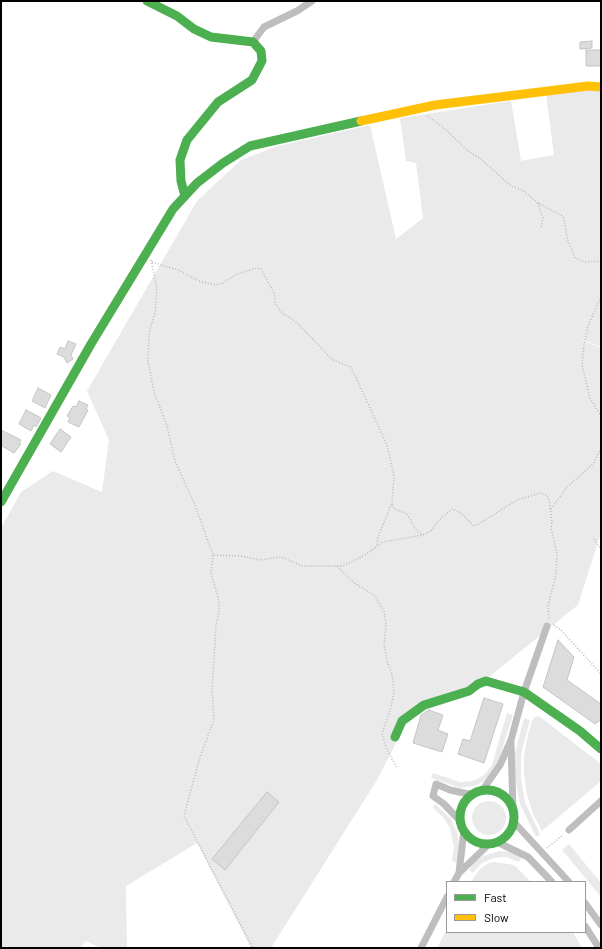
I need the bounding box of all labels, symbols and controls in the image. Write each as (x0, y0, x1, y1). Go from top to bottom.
legend (446, 881, 586, 933)
text: Fast (484, 890, 507, 904)
text: Slow (484, 910, 509, 924)

